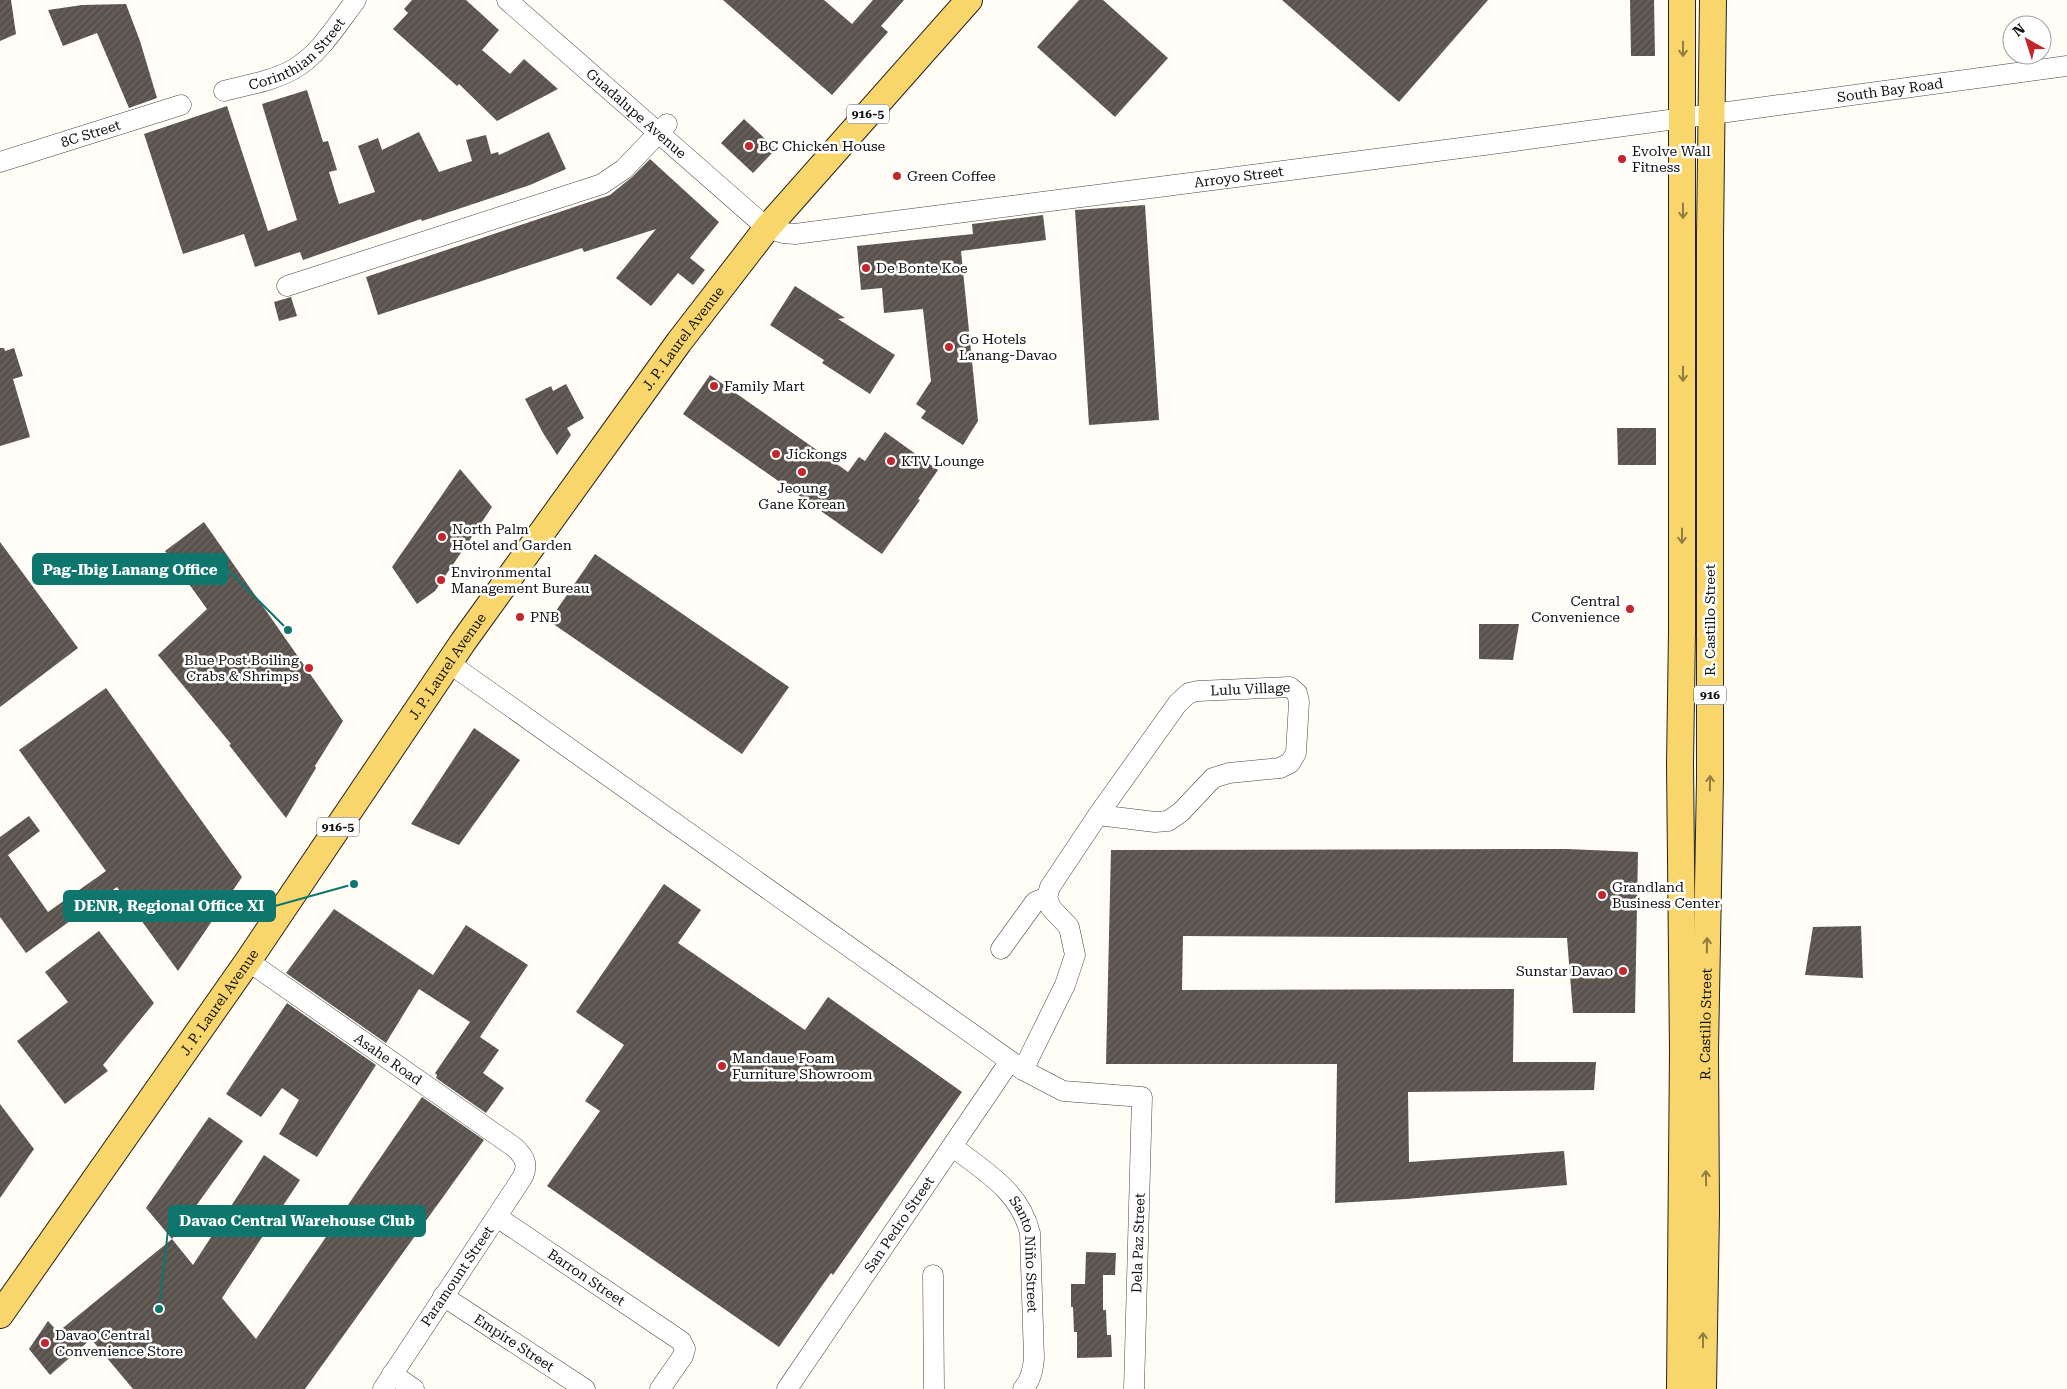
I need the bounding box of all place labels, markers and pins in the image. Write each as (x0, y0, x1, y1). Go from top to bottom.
place label: BC Chicken House (759, 138, 885, 154)
marker: BC Chicken House (743, 140, 755, 152)
place label: Evolve Wall Fitness (1632, 143, 1711, 175)
marker: Evolve Wall Fitness (1616, 153, 1628, 165)
place label: Green Coffee (907, 168, 996, 184)
marker: Green Coffee (891, 170, 903, 182)
place label: De Bonte Koe (876, 260, 968, 276)
marker: De Bonte Koe (860, 262, 872, 274)
place label: Go Hotels Lanang-Davao (959, 331, 1057, 363)
marker: Go Hotels Lanang-Davao (943, 341, 955, 353)
place label: Family Mart (724, 378, 805, 394)
marker: Family Mart (708, 380, 720, 392)
place label: Jickongs (786, 446, 847, 462)
marker: Jickongs (770, 448, 782, 460)
place label: KTV Lounge (901, 453, 985, 469)
marker: KTV Lounge (885, 455, 897, 467)
marker: Jeoung Gane Korean (796, 466, 808, 478)
place label: Jeoung Gane Korean (758, 480, 846, 512)
place label: North Palm Hotel and Garden (452, 521, 572, 553)
marker: North Palm Hotel and Garden (436, 531, 448, 543)
callout: Pag-Ibig Lanang Office (33, 554, 227, 584)
place label: Environmental Management Bureau (451, 564, 590, 596)
marker: Environmental Management Bureau (435, 574, 447, 586)
place label: Central Convenience (1531, 593, 1621, 625)
marker: Central Convenience (1624, 603, 1636, 615)
place label: PNB (530, 609, 559, 625)
marker: PNB (514, 611, 526, 623)
place label: Blue Post Boiling Crabs & Shrimps (184, 652, 299, 684)
marker: Blue Post Boiling Crabs & Shrimps (303, 662, 315, 674)
place label: Grandland Business Center (1612, 879, 1720, 911)
marker: Grandland Business Center (1596, 889, 1608, 901)
callout: DENR, Regional Office XI (64, 891, 275, 921)
place label: Sunstar Davao (1516, 963, 1613, 979)
marker: Sunstar Davao (1617, 965, 1629, 977)
place label: Mandaue Foam Furniture Showroom (732, 1050, 873, 1082)
marker: Mandaue Foam Furniture Showroom (716, 1060, 728, 1072)
callout: Davao Central Warehouse Club (169, 1206, 425, 1236)
place label: Davao Central Convenience Store (55, 1327, 183, 1359)
marker: Davao Central Convenience Store (39, 1337, 51, 1349)

